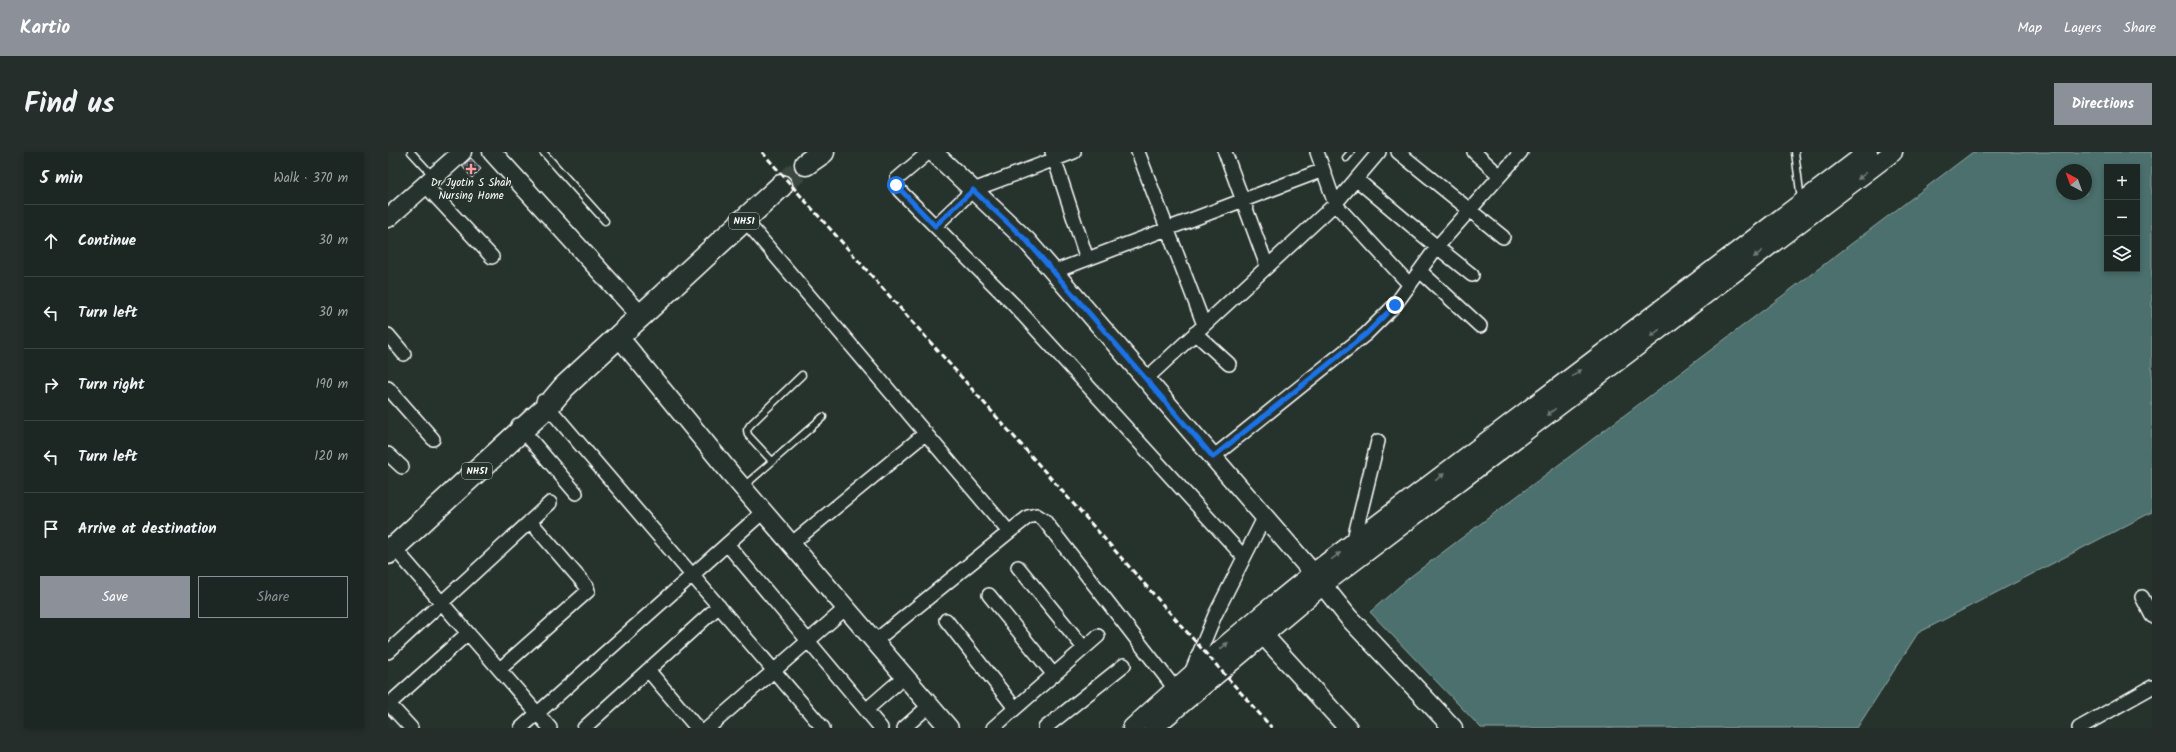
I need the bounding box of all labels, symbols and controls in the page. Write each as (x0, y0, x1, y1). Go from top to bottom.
text: Kartio (20, 13, 70, 43)
text: Map (2018, 17, 2042, 39)
text: Layers (2064, 17, 2102, 39)
text: Share (2124, 17, 2156, 39)
text: Find us (24, 82, 115, 127)
button: Directions (2054, 83, 2152, 125)
marker: Dr Jyotin S Shah Nursing Home (465, 163, 477, 175)
north arrow (2056, 164, 2092, 200)
map controls (2104, 164, 2140, 272)
button: + (2104, 164, 2140, 200)
text: 5 min (40, 165, 83, 192)
text: Walk · 370 m (273, 168, 348, 189)
one-way arrow (1856, 171, 1867, 180)
place label: Dr Jyotin S Shah Nursing Home (431, 174, 511, 205)
route start (887, 176, 905, 194)
button: − (2104, 200, 2140, 236)
road number: NH51 (729, 213, 759, 229)
text: Continue (78, 229, 136, 253)
icon: ahead (40, 230, 62, 252)
text: 30 m (319, 230, 348, 251)
button: layers (2104, 236, 2140, 272)
one-way arrow (1753, 250, 1764, 258)
route end (1386, 296, 1404, 314)
text: Turn left (78, 301, 138, 325)
icon: left (40, 302, 62, 324)
text: 30 m (319, 302, 348, 323)
one-way arrow (1649, 329, 1660, 337)
one-way arrow (1571, 369, 1582, 378)
text: Turn right (78, 373, 145, 397)
icon: right (40, 374, 62, 396)
text: 190 m (316, 374, 348, 395)
one-way arrow (1546, 407, 1557, 416)
text: Turn left (78, 445, 138, 469)
icon: left (40, 446, 62, 468)
text: 120 m (314, 446, 348, 467)
road number: NH51 (462, 463, 492, 479)
one-way arrow (1434, 473, 1445, 482)
text: Arrive at destination (78, 517, 217, 541)
icon: arrive (40, 518, 62, 540)
one-way arrow (1331, 552, 1341, 560)
button: Save (40, 576, 190, 618)
button: Share (198, 576, 348, 618)
one-way arrow (1218, 641, 1229, 650)

